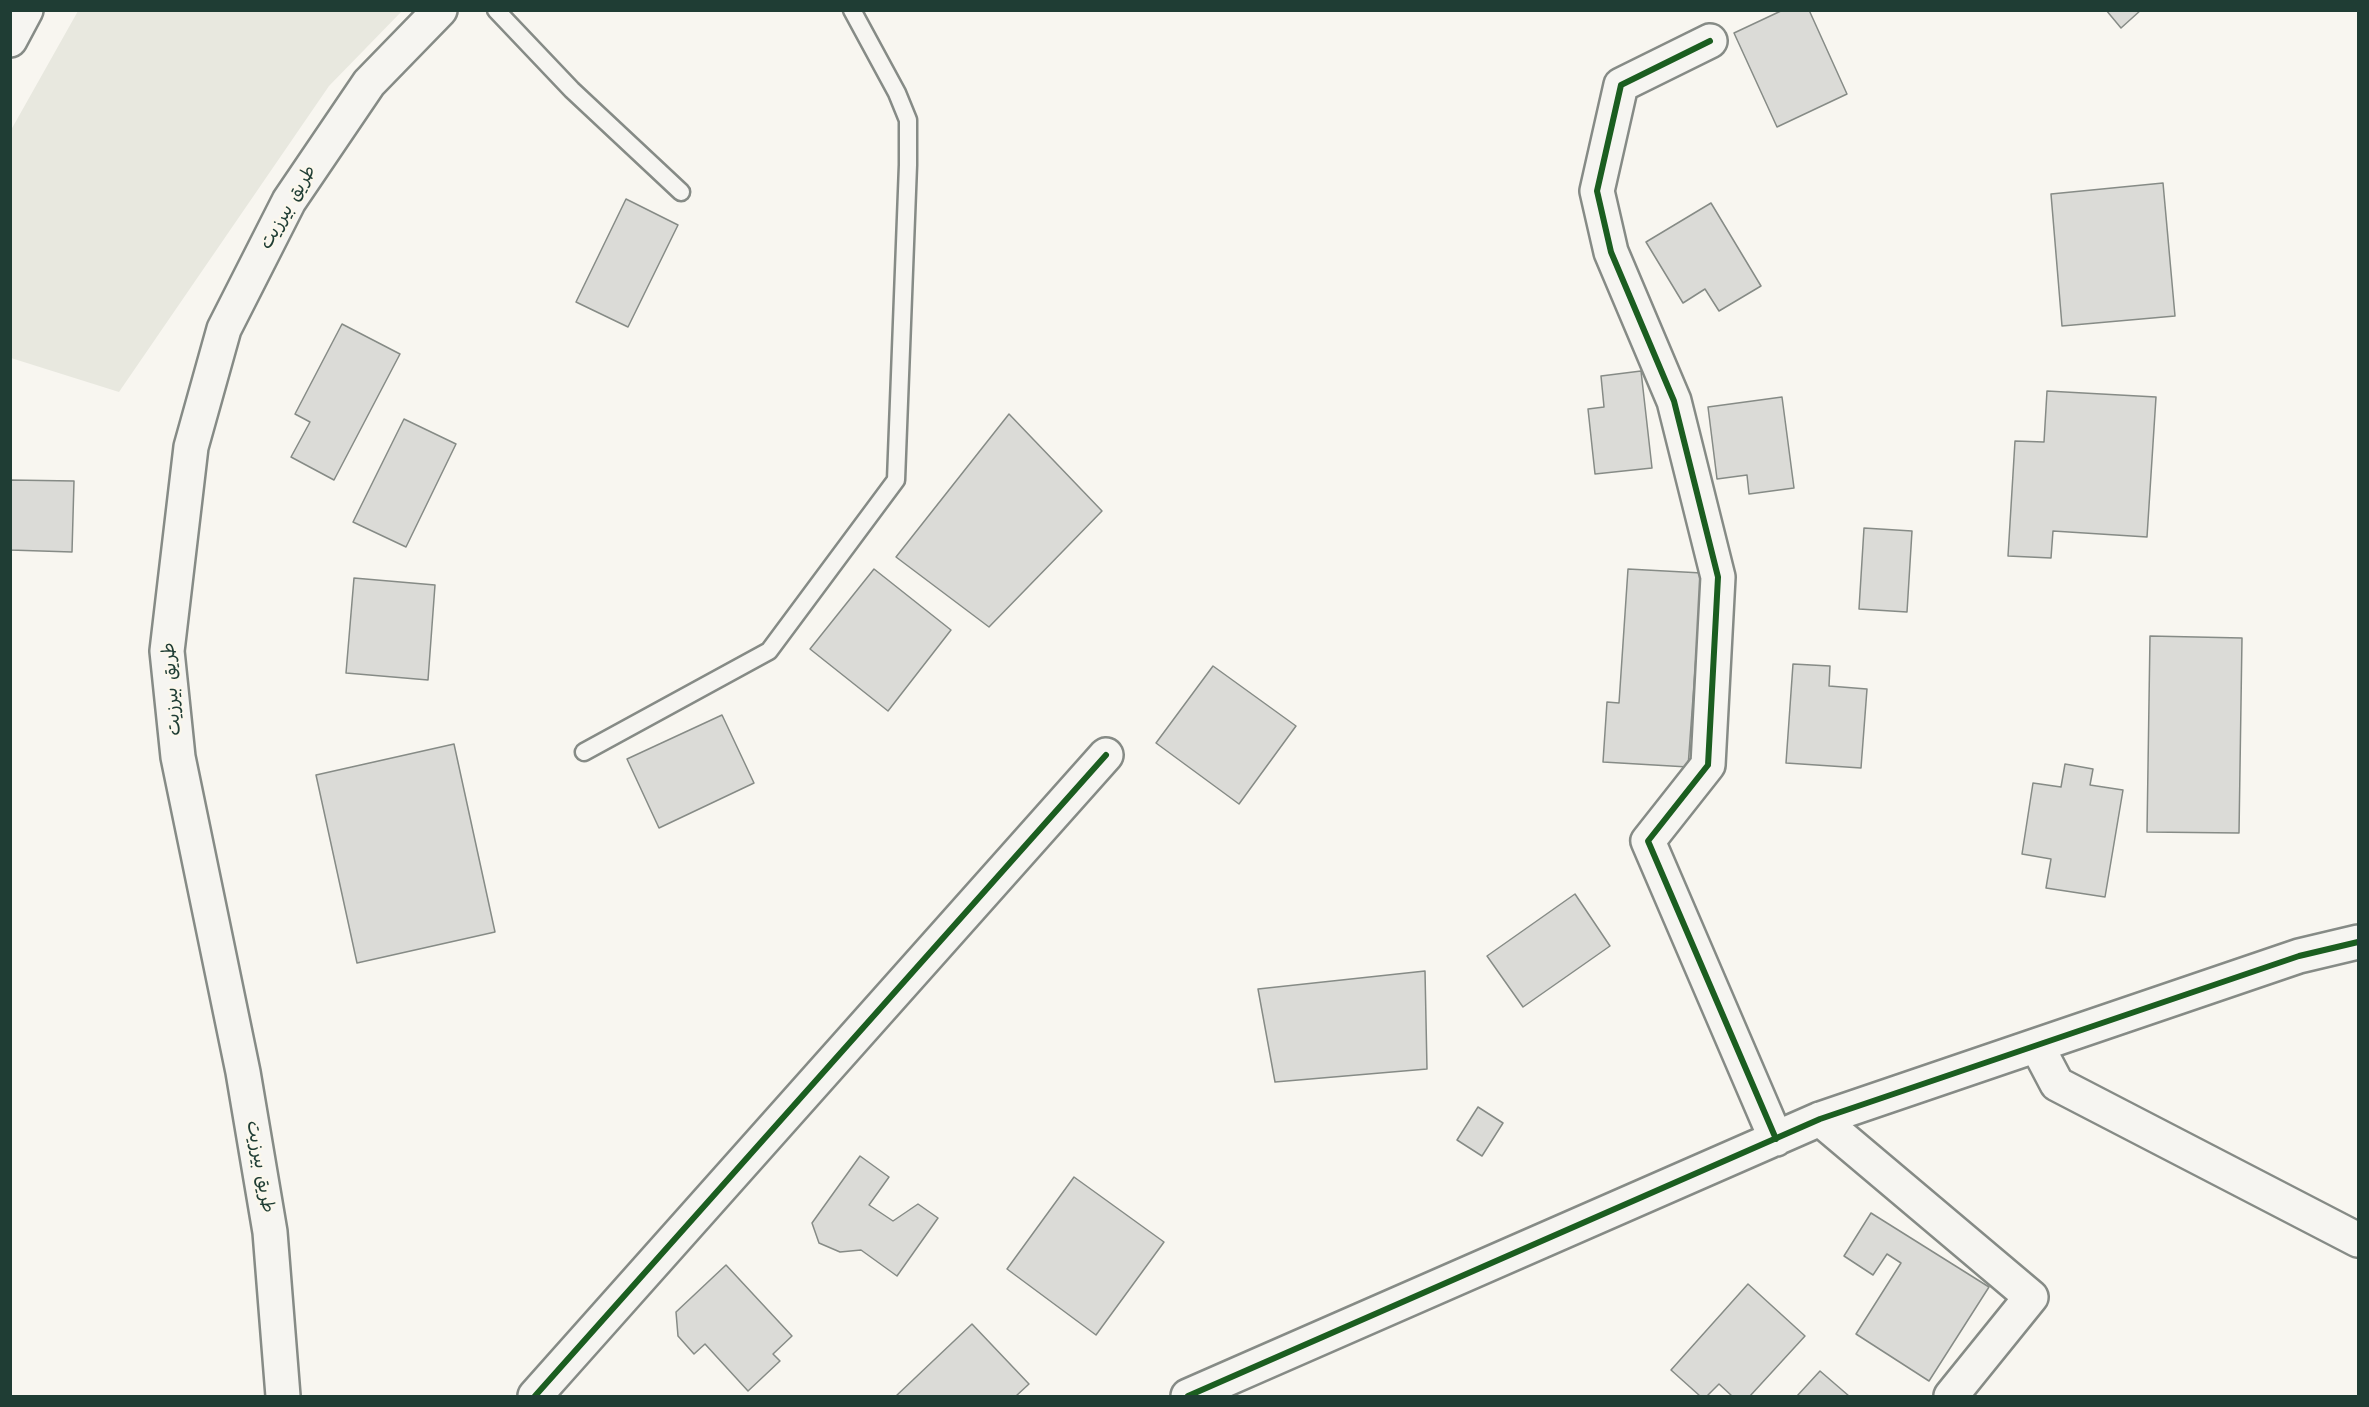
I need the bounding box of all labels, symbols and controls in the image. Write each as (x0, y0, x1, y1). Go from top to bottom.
street label: طريق بيرزيت (256, 162, 322, 254)
street label: طريق بيرزيت (159, 642, 187, 736)
street label: طريق بيرزيت (240, 1119, 278, 1215)

